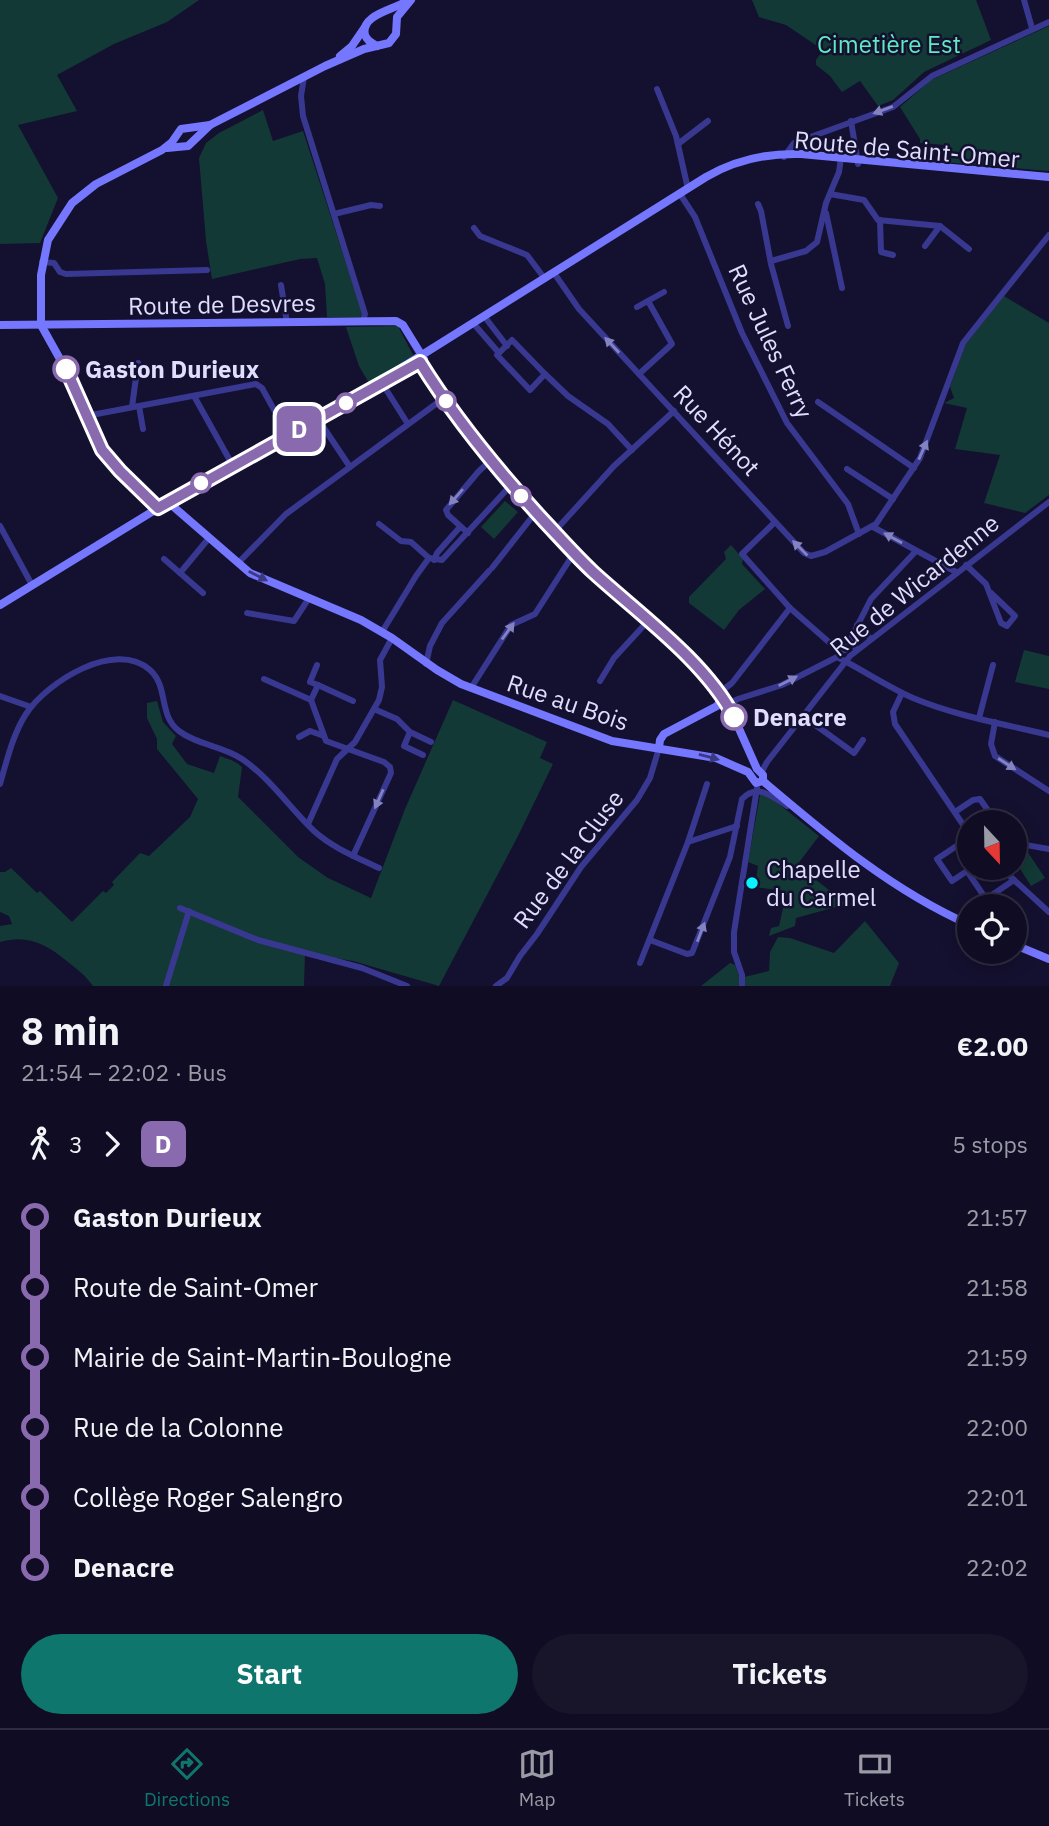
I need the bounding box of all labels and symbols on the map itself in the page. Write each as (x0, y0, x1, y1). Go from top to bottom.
park label: Cimetière Est (817, 28, 961, 60)
one-way arrow (873, 105, 894, 116)
street label: Route de Saint-Omer (793, 123, 1021, 175)
street label: Rue Jules Ferry (721, 259, 821, 423)
street label: Route de Desvres (128, 286, 316, 322)
one-way arrow (604, 336, 620, 354)
place label: Gaston Durieux (85, 353, 260, 385)
marker: Gaston Durieux (53, 356, 79, 382)
street label: Rue Hénot (667, 378, 767, 482)
unlabelled marker (436, 391, 456, 411)
unlabelled marker (336, 393, 356, 413)
line badge: D (276, 406, 322, 452)
one-way arrow (917, 440, 929, 460)
unlabelled marker (191, 473, 211, 493)
unlabelled marker (511, 486, 531, 506)
one-way arrow (448, 488, 464, 506)
street label: Rue de Wicardenne (823, 507, 1005, 663)
one-way arrow (883, 532, 902, 544)
one-way arrow (792, 540, 809, 556)
one-way arrow (248, 571, 268, 582)
one-way arrow (501, 622, 515, 640)
street label: Rue au Bois (503, 666, 633, 738)
one-way arrow (778, 676, 798, 687)
place label: Denacre (753, 701, 847, 733)
marker: Denacre (721, 704, 747, 730)
one-way arrow (698, 752, 720, 763)
one-way arrow (998, 757, 1016, 771)
street label: Rue de la Cluse (505, 783, 631, 935)
one-way arrow (373, 788, 384, 809)
north arrow (957, 810, 1027, 880)
place label: Chapelle du Carmel (766, 853, 876, 913)
marker: Chapelle du Carmel (744, 875, 760, 891)
one-way arrow (696, 921, 707, 942)

